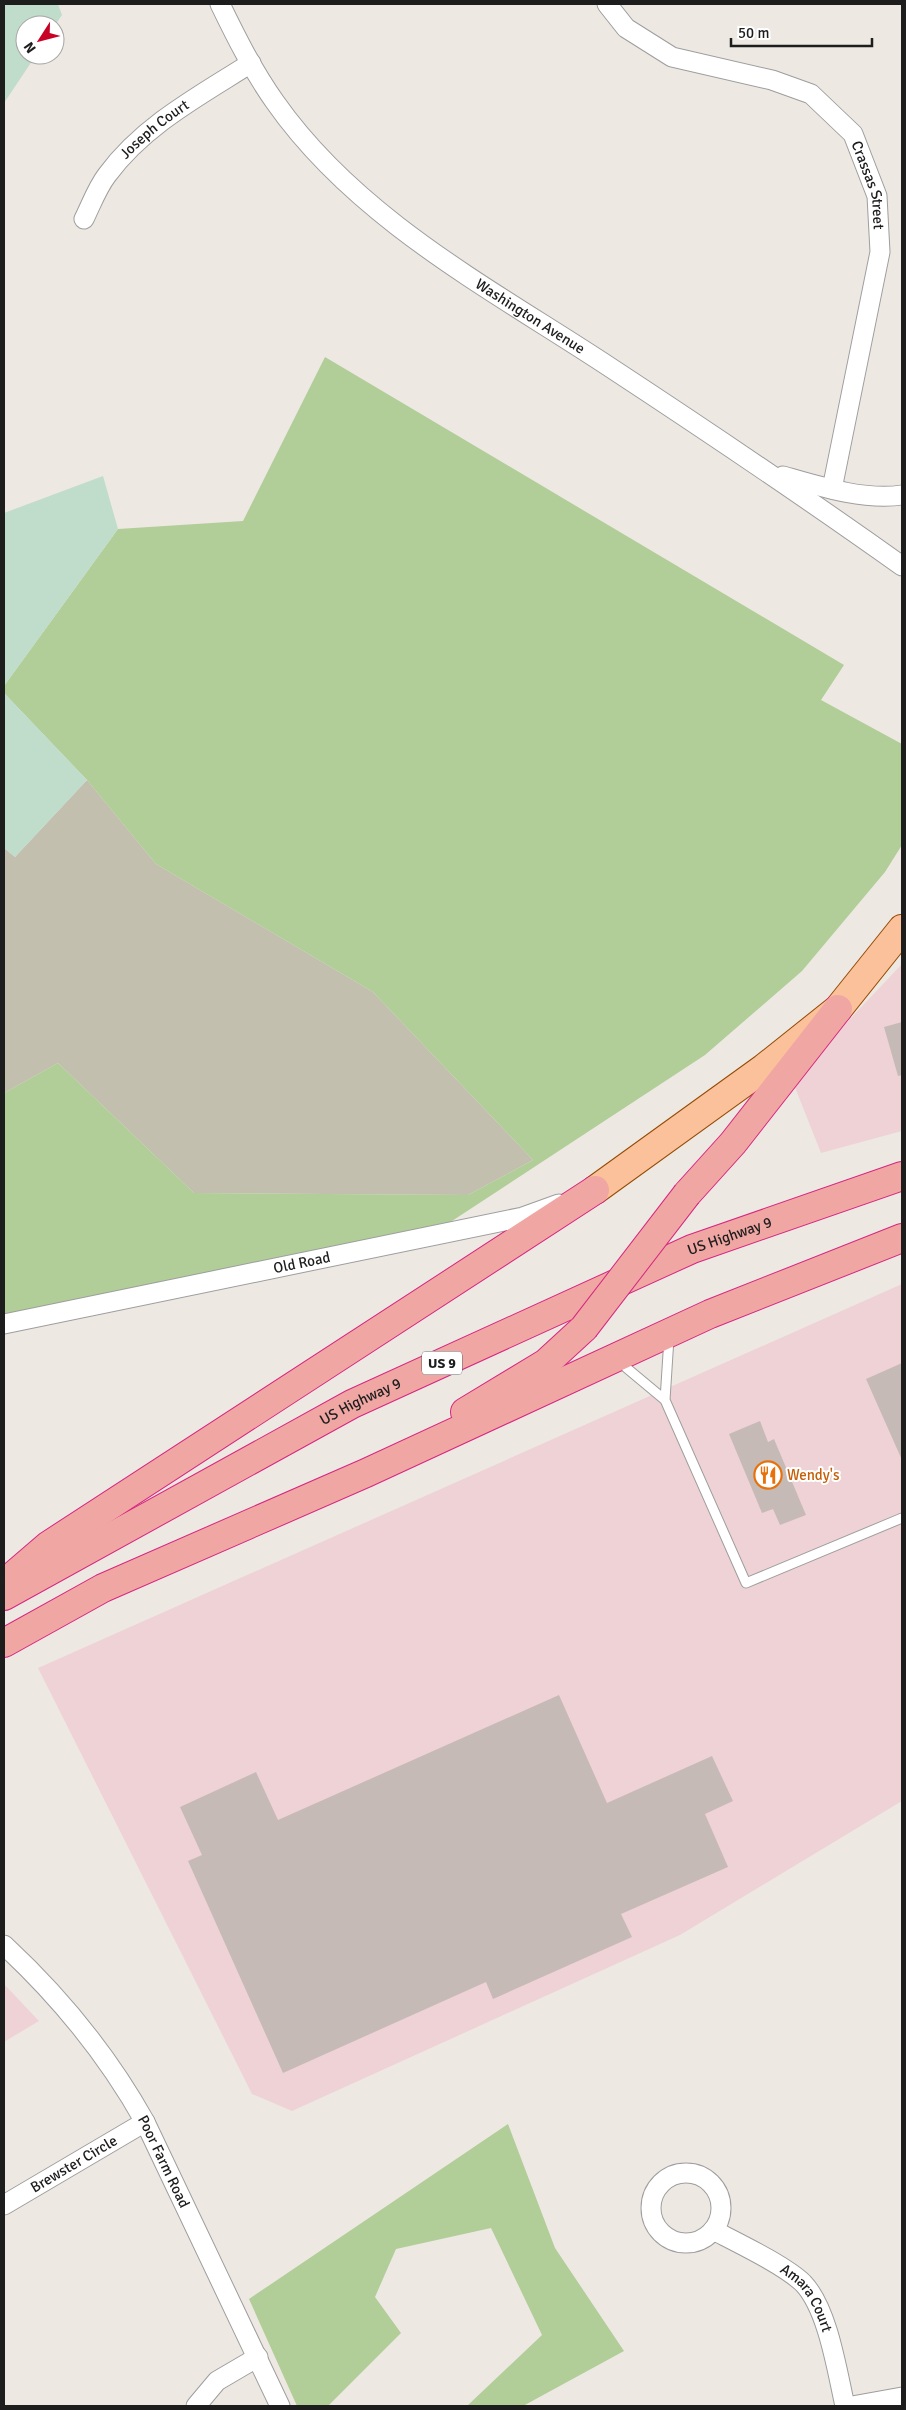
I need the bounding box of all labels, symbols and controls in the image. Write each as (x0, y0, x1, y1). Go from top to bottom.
north arrow (15, 15, 65, 65)
scale bar (731, 15, 872, 47)
text: 50 m (738, 24, 769, 42)
text: N (20, 38, 40, 56)
street label: Joseph Court (116, 96, 192, 163)
street label: Crassas Street (848, 138, 888, 230)
street label: Washington Avenue (472, 275, 588, 358)
street label: US Highway 9 (685, 1213, 774, 1259)
street label: Old Road (272, 1248, 332, 1277)
road number: US 9 (422, 1352, 462, 1375)
street label: US Highway 9 (316, 1374, 404, 1429)
restaurant icon: Wendy's (753, 1460, 783, 1490)
place label: Wendy's (787, 1466, 840, 1484)
street label: Poor Farm Road (134, 2112, 194, 2211)
street label: Brewster Circle (27, 2131, 120, 2196)
street label: Amara Court (777, 2260, 836, 2334)

